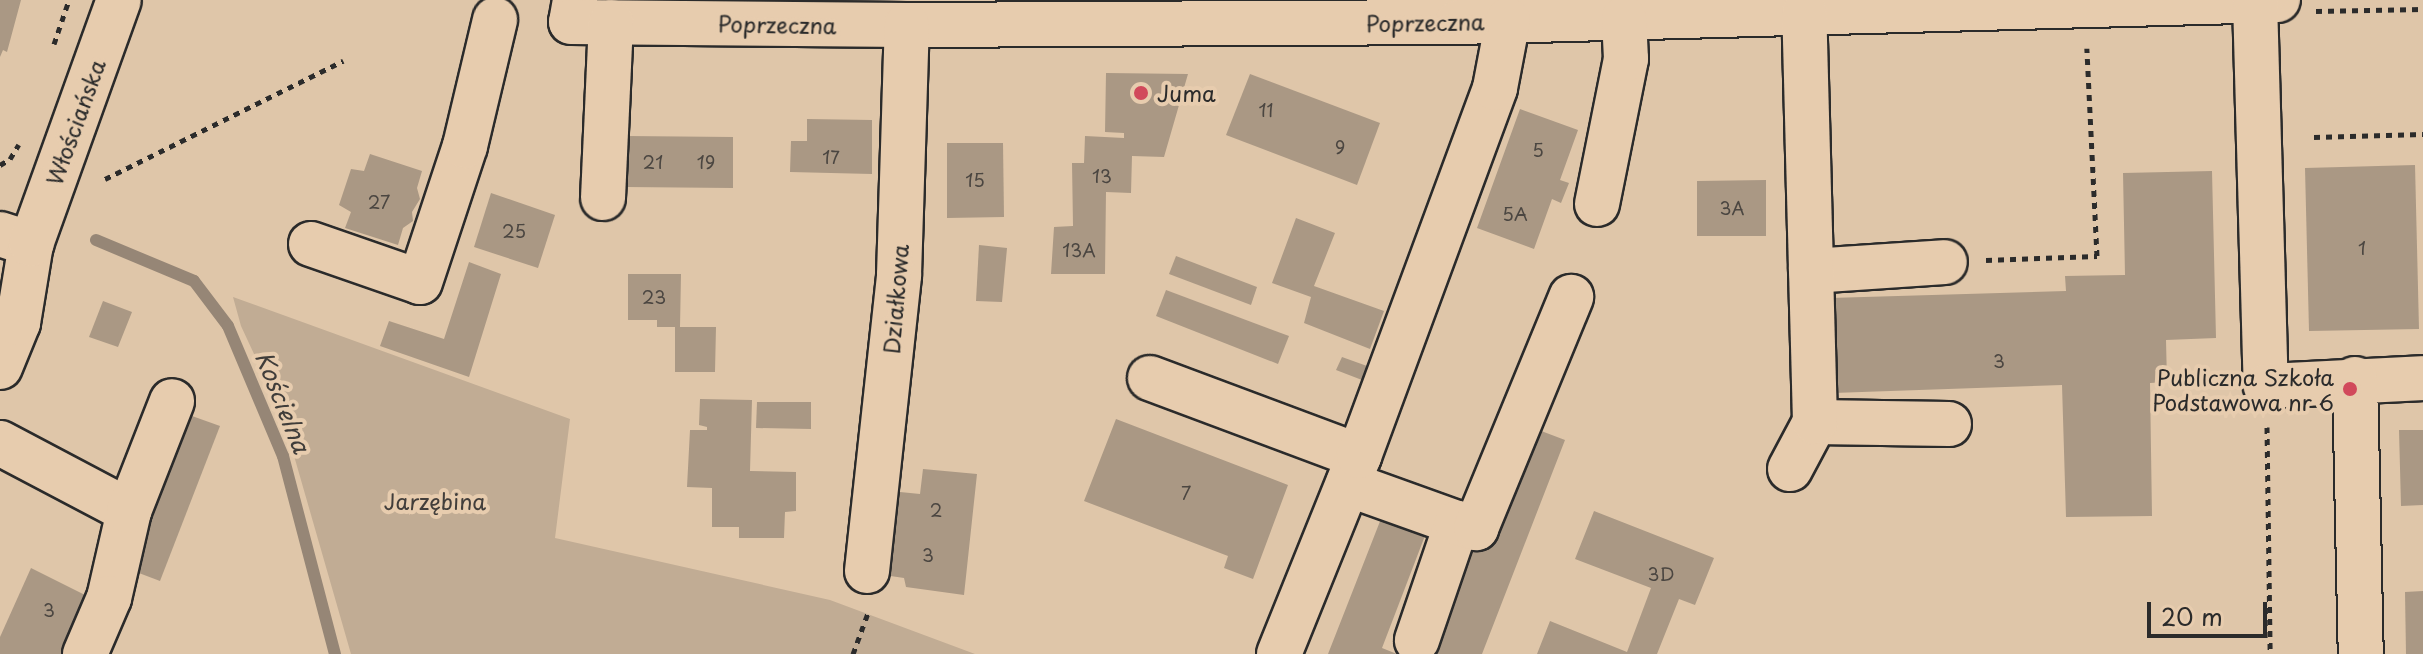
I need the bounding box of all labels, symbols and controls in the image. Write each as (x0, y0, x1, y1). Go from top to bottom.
street label: Poprzeczna (1365, 8, 1485, 36)
street label: Poprzeczna (717, 10, 837, 38)
street label: Włościańska (40, 55, 110, 189)
place label: Juma (1157, 80, 1216, 106)
marker: Juma (1132, 84, 1150, 102)
house number: 11 (1258, 99, 1274, 121)
house number: 9 (1335, 136, 1345, 158)
house number: 5 (1532, 139, 1544, 161)
house number: 17 (822, 146, 840, 168)
house number: 21 (643, 151, 663, 173)
house number: 19 (697, 151, 715, 173)
house number: 13 (1092, 165, 1112, 187)
house number: 15 (965, 169, 985, 191)
house number: 27 (368, 191, 390, 213)
house number: 3A (1720, 197, 1744, 219)
house number: 5A (1502, 203, 1528, 225)
house number: 25 (502, 220, 526, 242)
house number: 1 (2358, 237, 2366, 259)
house number: 13A (1062, 239, 1096, 261)
street label: Działkowa (877, 243, 913, 355)
house number: 23 (642, 286, 666, 308)
water label: Kościelna (250, 347, 316, 457)
house number: 3 (1993, 350, 2005, 372)
place label: Publiczna Szkoła Podstawowa nr 6 (2152, 363, 2334, 414)
marker: Publiczna Szkoła Podstawowa nr 6 (2341, 380, 2359, 398)
house number: 7 (1181, 482, 1191, 504)
park label: Jarzębina (384, 488, 486, 514)
house number: 2 (930, 499, 942, 521)
house number: 3 (922, 544, 934, 566)
house number: 3D (1648, 563, 1674, 585)
scale bar (2151, 586, 2271, 636)
text: 20 m (2161, 598, 2223, 634)
house number: 3 (43, 599, 55, 621)

